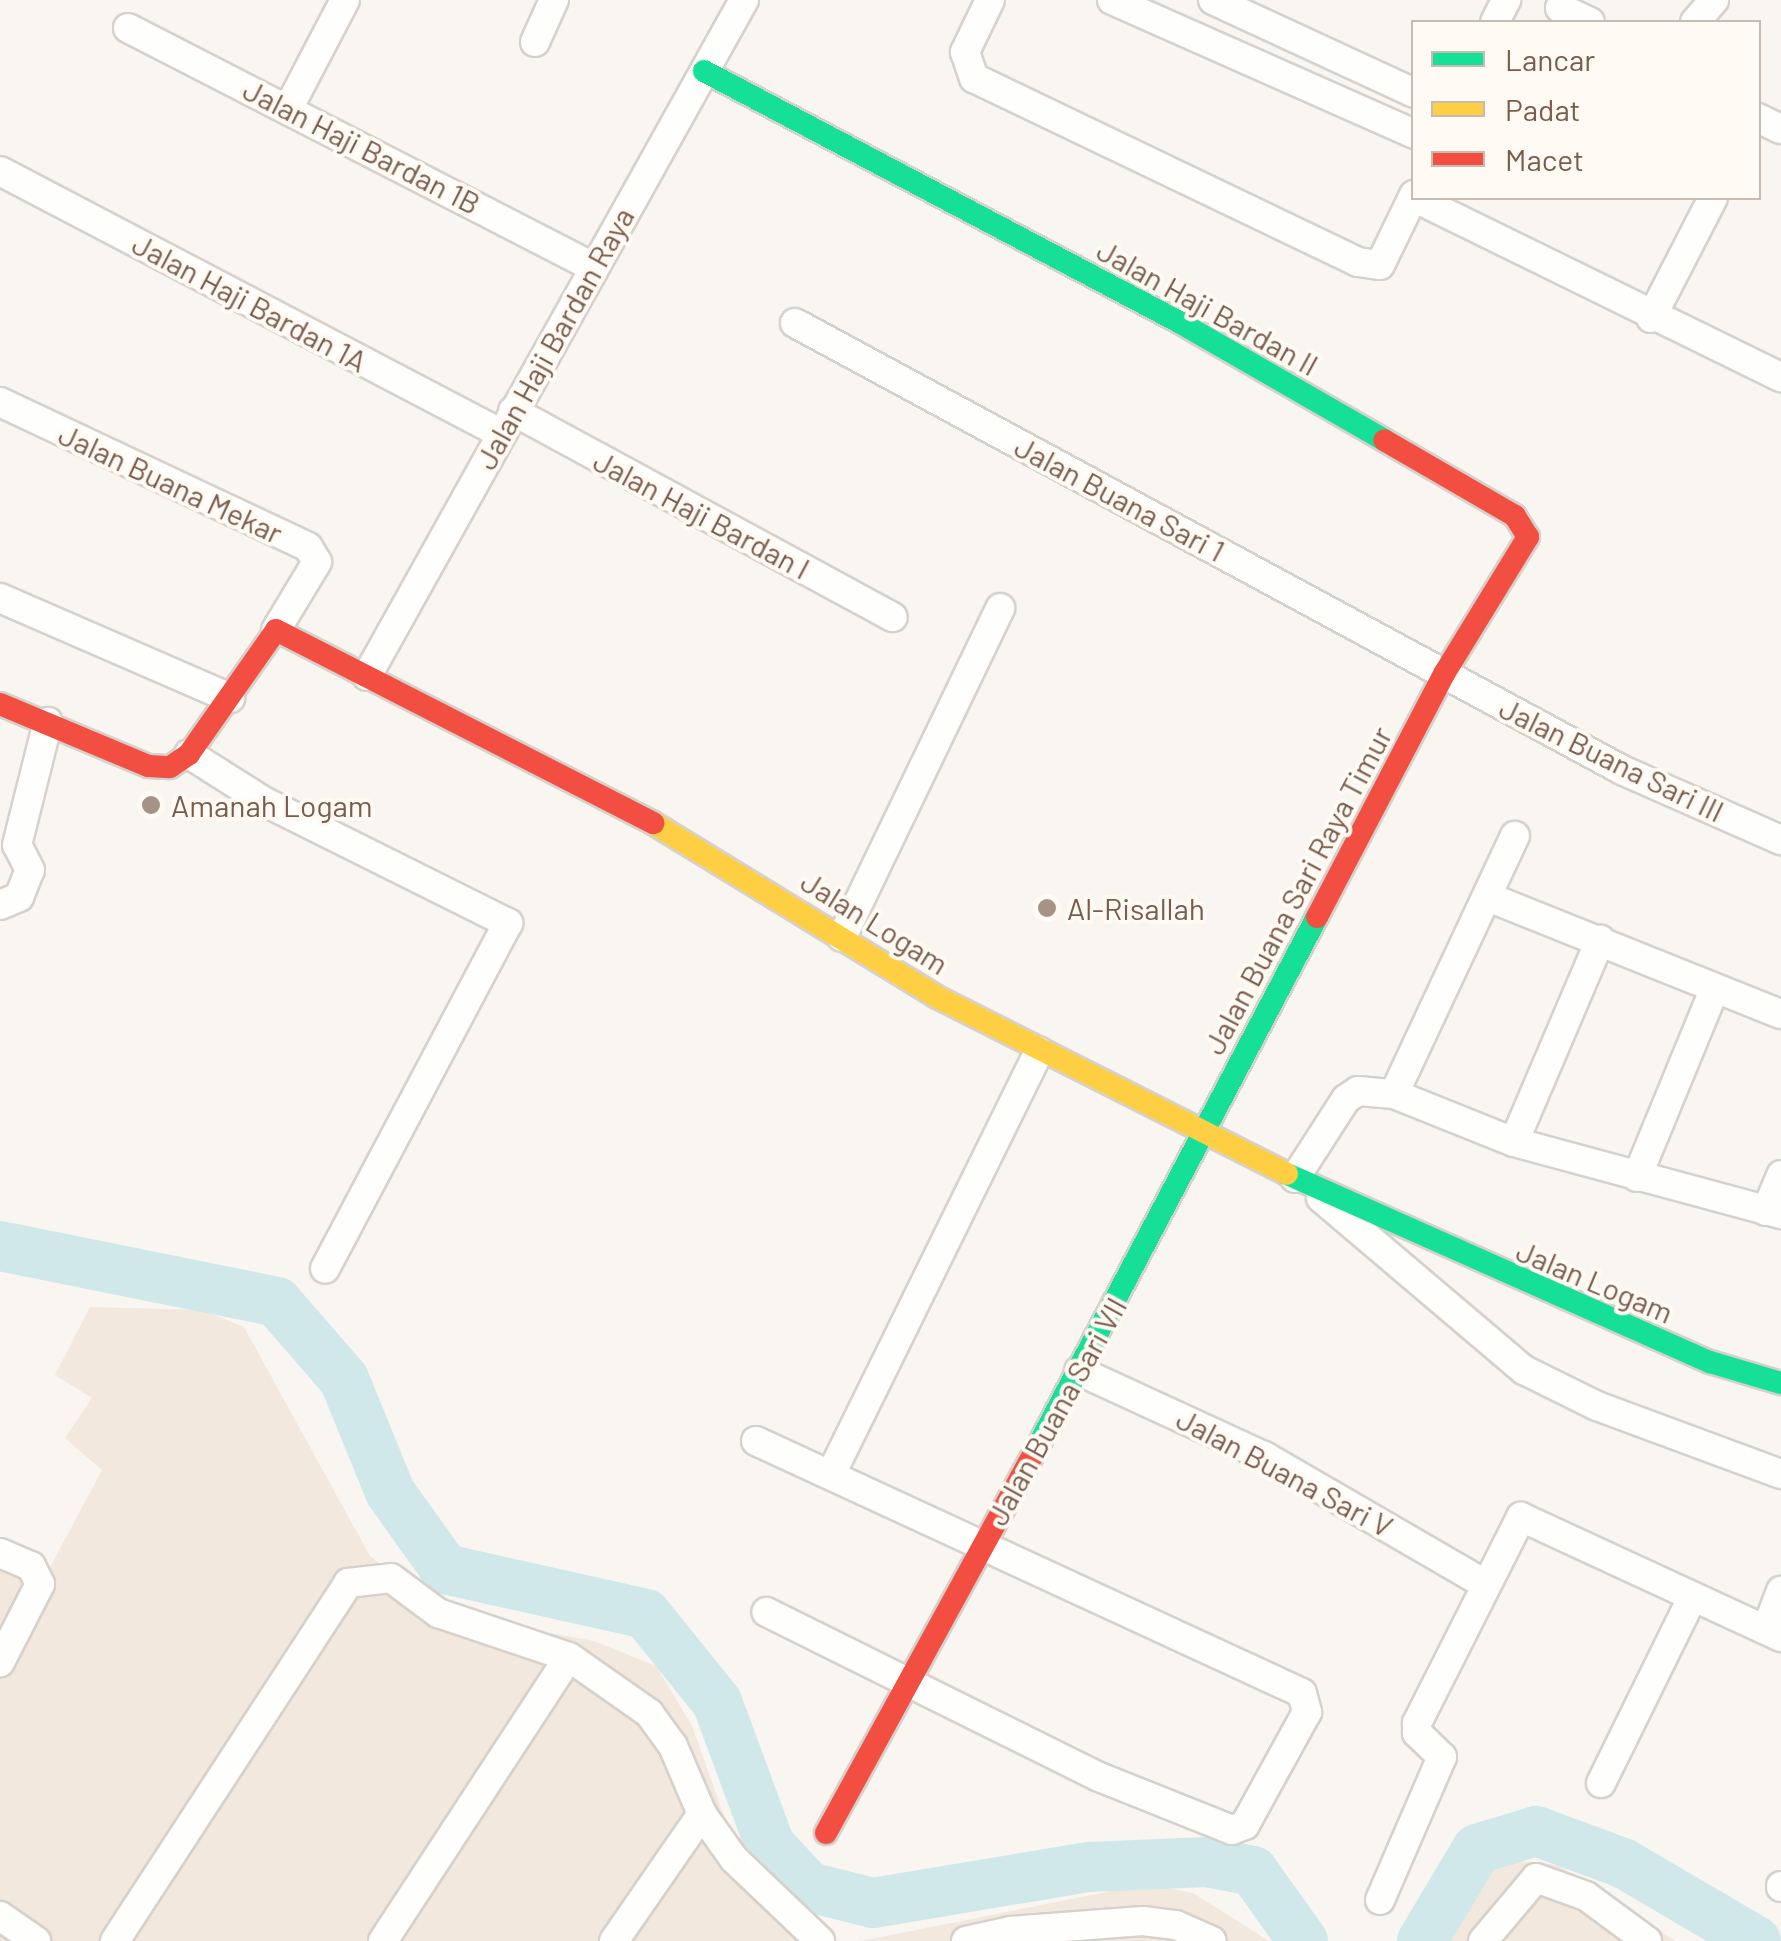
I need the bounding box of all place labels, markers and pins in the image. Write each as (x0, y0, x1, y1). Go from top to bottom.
place label: Amanah Logam (171, 787, 373, 823)
marker: Amanah Logam (140, 794, 162, 816)
place label: Al-Risallah (1067, 890, 1205, 926)
marker: Al-Risallah (1036, 897, 1058, 919)

